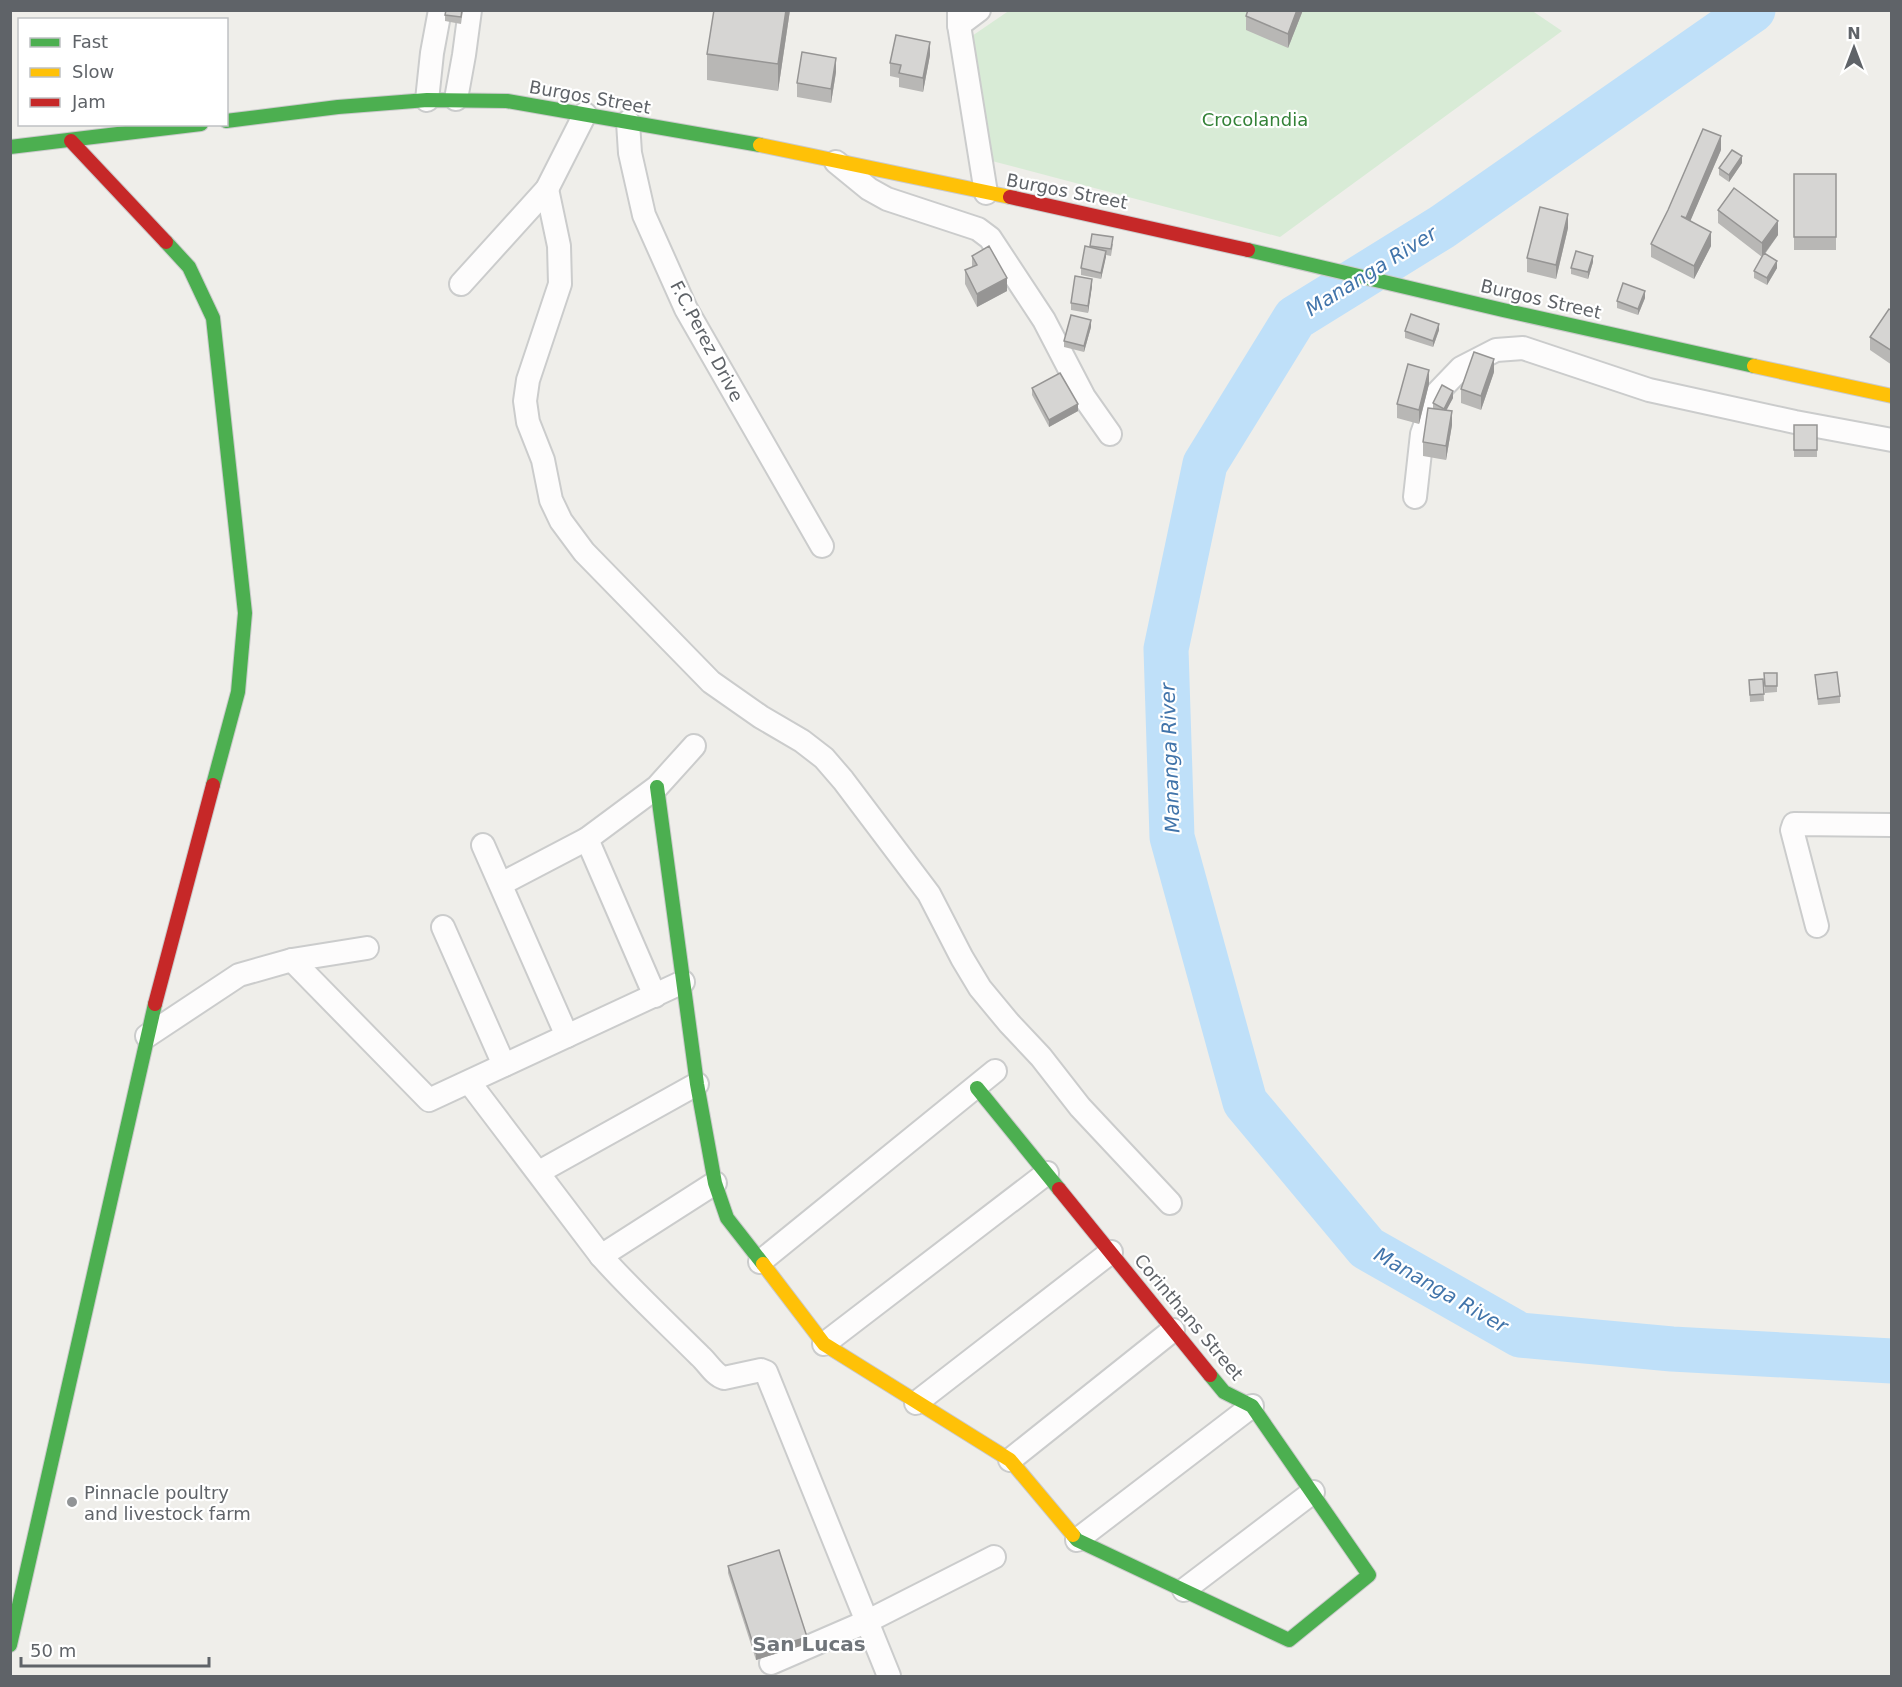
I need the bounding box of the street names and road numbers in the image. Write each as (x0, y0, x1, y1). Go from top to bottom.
street label: Burgos Street (528, 76, 652, 118)
street label: Burgos Street (1005, 169, 1129, 213)
street label: Burgos Street (1479, 275, 1603, 323)
street label: F.C.Perez Drive (666, 277, 748, 405)
street label: Corinthans Street (1130, 1250, 1248, 1384)

